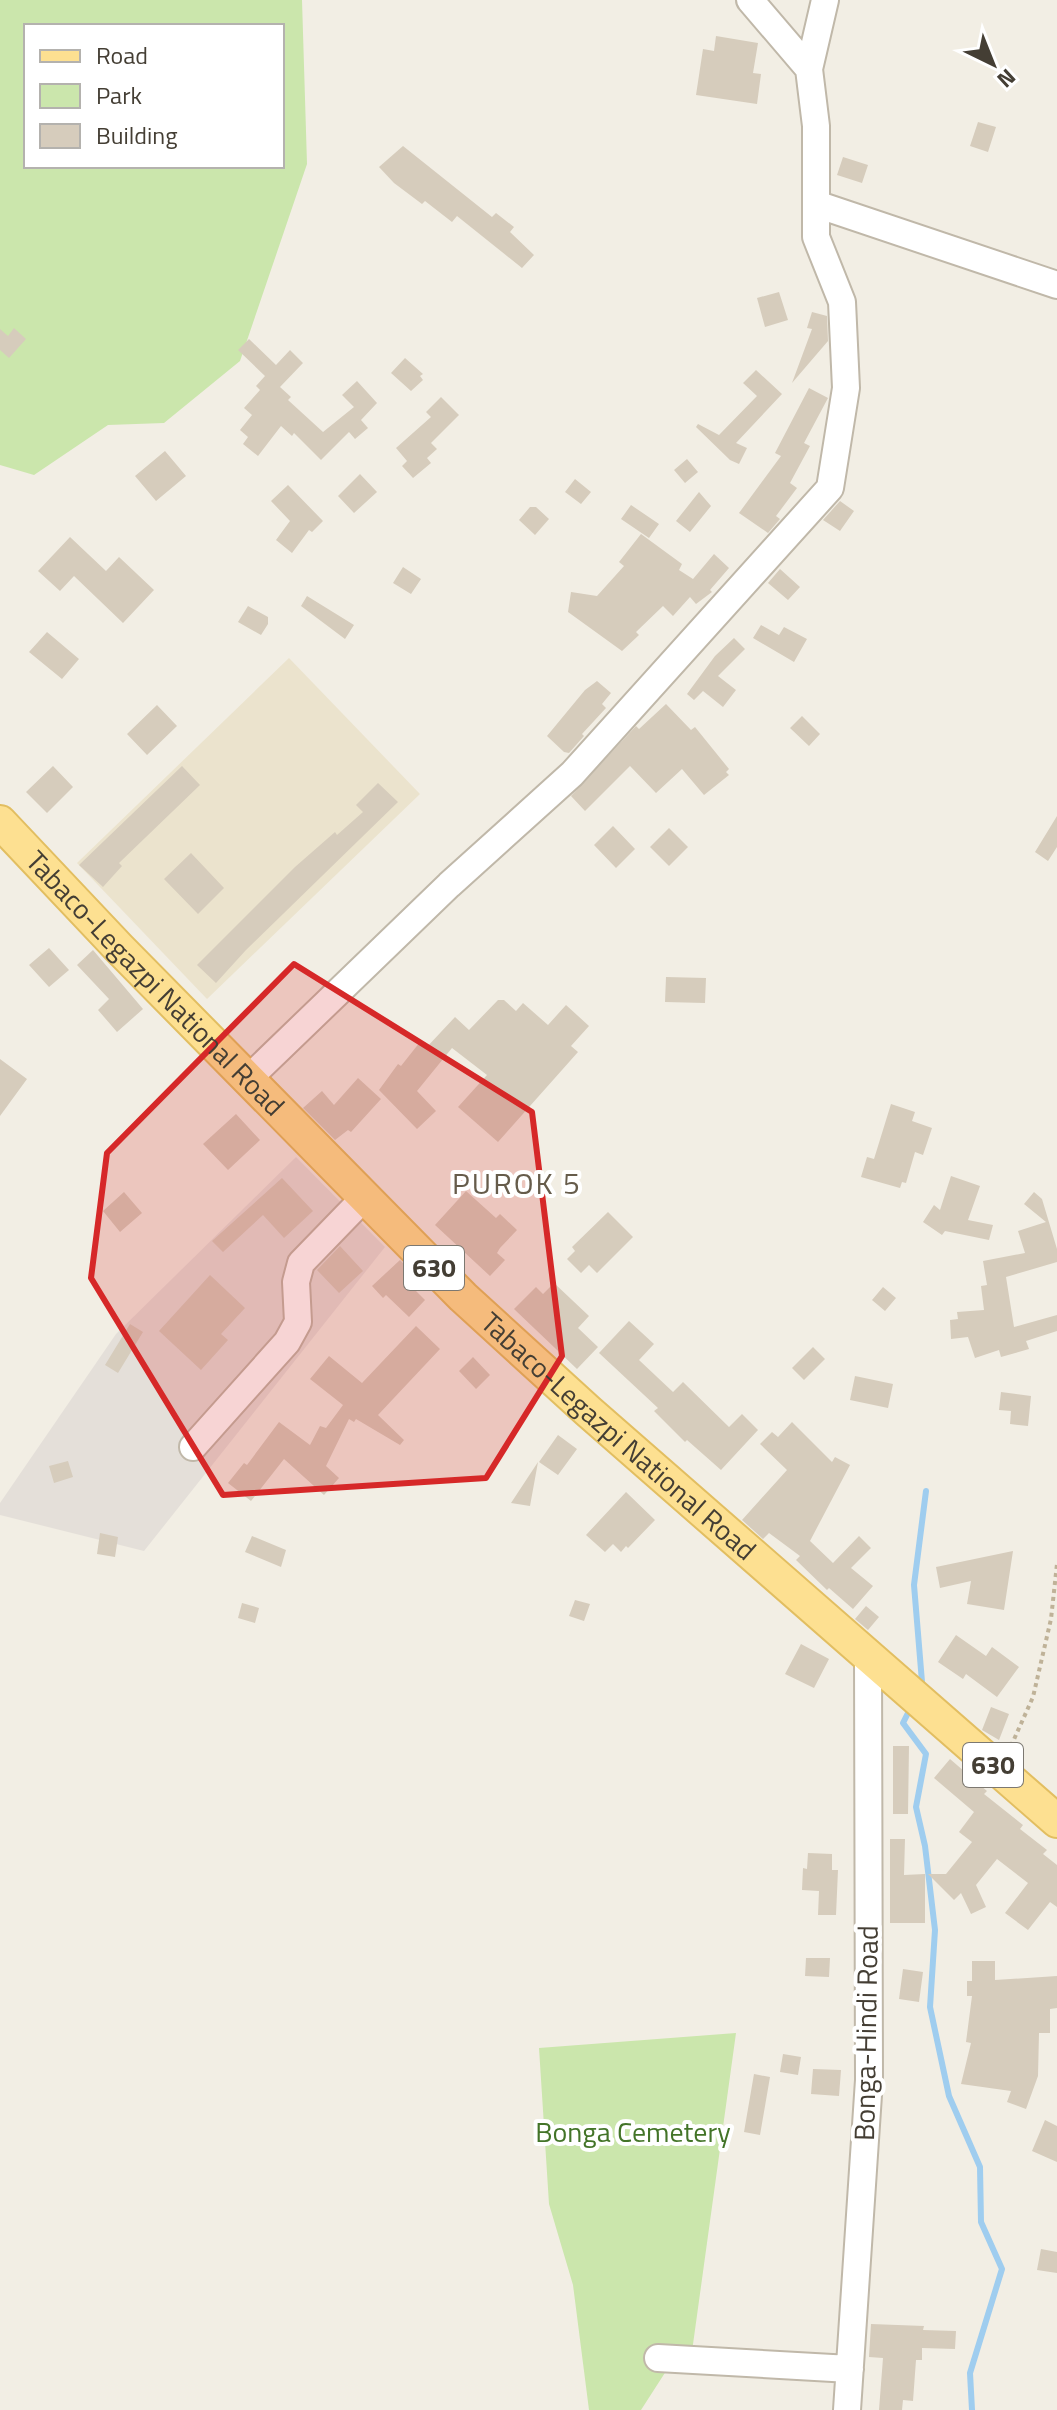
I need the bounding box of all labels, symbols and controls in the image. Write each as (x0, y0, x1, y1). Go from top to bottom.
legend (24, 24, 284, 168)
north arrow (953, 24, 1033, 104)
text: Road (96, 37, 148, 73)
text: N (989, 61, 1024, 96)
text: Park (96, 77, 142, 113)
text: Building (96, 117, 178, 153)
street label: Tabaco-Legazpi National Road (16, 840, 295, 1126)
district label: PUROK 5 (452, 1160, 582, 1206)
road number: 630 (404, 1246, 464, 1290)
street label: Tabaco-Legazpi National Road (472, 1301, 766, 1570)
road number: 630 (963, 1743, 1023, 1787)
street label: Bonga-Hindi Road (842, 1925, 889, 2141)
park label: Bonga Cemetery (535, 2110, 731, 2153)

